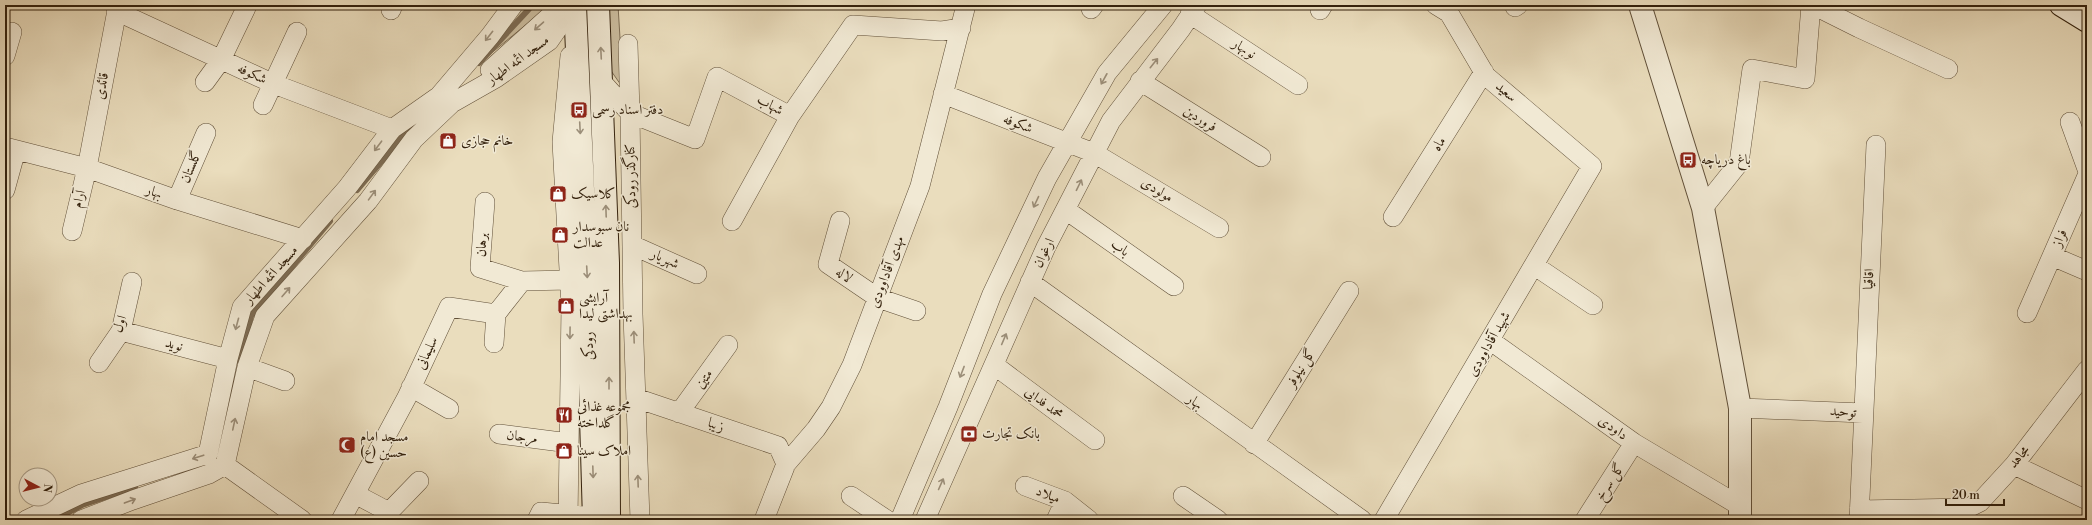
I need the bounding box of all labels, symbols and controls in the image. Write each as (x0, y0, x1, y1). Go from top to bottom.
one-way arrow (534, 22, 544, 31)
street label: مسجد ائمه اطهار (482, 31, 553, 90)
one-way arrow (485, 31, 494, 42)
street label: نوبهار (1227, 34, 1260, 64)
one-way arrow (597, 47, 604, 60)
one-way arrow (1150, 57, 1159, 68)
street label: شکوفه (234, 59, 270, 89)
street label: قائدی (91, 71, 113, 101)
one-way arrow (1099, 73, 1107, 85)
street label: سعید (1491, 78, 1521, 106)
street label: شهاب (754, 91, 786, 119)
bus stop icon: دفتر اسناد رسمی (569, 100, 589, 120)
place label: دفتر اسناد رسمی (592, 101, 663, 119)
street label: فروردین (1180, 102, 1220, 136)
street label: شکوفه (1001, 110, 1035, 138)
one-way arrow (576, 121, 584, 134)
shop icon: خانم حجازی (438, 131, 458, 151)
place label: خانم حجازی (461, 132, 513, 153)
street label: ماه (1428, 133, 1450, 155)
one-way arrow (374, 141, 382, 152)
street label: کنارگذر رودکی (619, 143, 641, 209)
street label: گلستان (176, 148, 206, 186)
bus stop icon: باغ دریاچه (1678, 150, 1698, 170)
place label: باغ دریاچه (1701, 151, 1751, 171)
street label: مولودی (1138, 173, 1176, 207)
one-way arrow (1075, 179, 1083, 191)
street label: بهار (141, 180, 165, 203)
shop icon: کلاسیک (548, 184, 568, 204)
place label: کلاسیک (571, 185, 616, 203)
street label: آرام (68, 186, 93, 211)
one-way arrow (368, 190, 376, 201)
one-way arrow (1032, 195, 1039, 207)
one-way arrow (603, 205, 610, 218)
place label: نان سبوسدار عدالت (571, 218, 629, 252)
shop icon: نان سبوسدار عدالت (550, 225, 570, 245)
street label: فراز (2047, 226, 2072, 252)
street label: برهان (472, 232, 492, 258)
street label: مهدی آقاداوودی (865, 234, 909, 310)
street label: ارغوان (1029, 235, 1059, 271)
street label: باب (1107, 235, 1133, 261)
street label: مسجد ائمه اطهار (239, 242, 302, 310)
street label: شهریار (646, 244, 682, 273)
street label: لاله (832, 263, 856, 287)
one-way arrow (583, 265, 590, 278)
street label: اقاقیا (1859, 268, 1879, 290)
one-way arrow (281, 287, 290, 297)
place label: آرایشی بهداشتی لیدا (579, 289, 633, 323)
shop icon: آرایشی بهداشتی لیدا (556, 296, 576, 316)
street label: شهید آقاداوودی (1463, 308, 1515, 380)
street label: اول (109, 313, 131, 335)
one-way arrow (233, 317, 240, 330)
one-way arrow (567, 326, 574, 339)
street label: رودکی (579, 331, 598, 361)
one-way arrow (630, 331, 638, 344)
street label: نوید (163, 334, 185, 356)
street label: سلیمانی (412, 334, 442, 372)
one-way arrow (1001, 334, 1008, 346)
street label: گل نیلوفر (1281, 345, 1321, 393)
street label: متین (691, 366, 717, 392)
one-way arrow (957, 366, 965, 378)
one-way arrow (605, 377, 613, 390)
street label: محمد فدایی (1021, 383, 1067, 423)
street label: بهار (1182, 389, 1207, 414)
place label: مجموعه غذائی گلداخته (577, 398, 631, 432)
street label: توحید (1829, 402, 1857, 422)
restaurant icon: مجموعه غذائی گلداخته (554, 405, 574, 425)
street label: داودی (1595, 411, 1631, 445)
street label: زیبا (705, 414, 727, 436)
one-way arrow (231, 418, 239, 431)
bank icon: بانک تجارت (959, 424, 979, 444)
place label: بانک تجارت (982, 425, 1040, 443)
street label: مرجان (505, 426, 539, 448)
place label: مسجد امام حسین (ع) (360, 428, 408, 464)
mosque icon: مسجد امام حسین (ع) (337, 435, 357, 455)
shop icon: املاک سینا (554, 441, 574, 461)
street label: مجاهد (2004, 441, 2034, 472)
place label: املاک سینا (577, 442, 631, 460)
one-way arrow (192, 454, 205, 461)
street label: گل سرخ (1591, 460, 1631, 506)
one-way arrow (589, 465, 597, 478)
north arrow (18, 467, 58, 507)
one-way arrow (635, 475, 642, 488)
one-way arrow (938, 479, 945, 491)
scale bar (1946, 481, 2004, 507)
street label: میلاد (1033, 482, 1063, 508)
text: N (39, 483, 54, 494)
text: 20 m (1952, 488, 1980, 503)
one-way arrow (124, 497, 137, 504)

